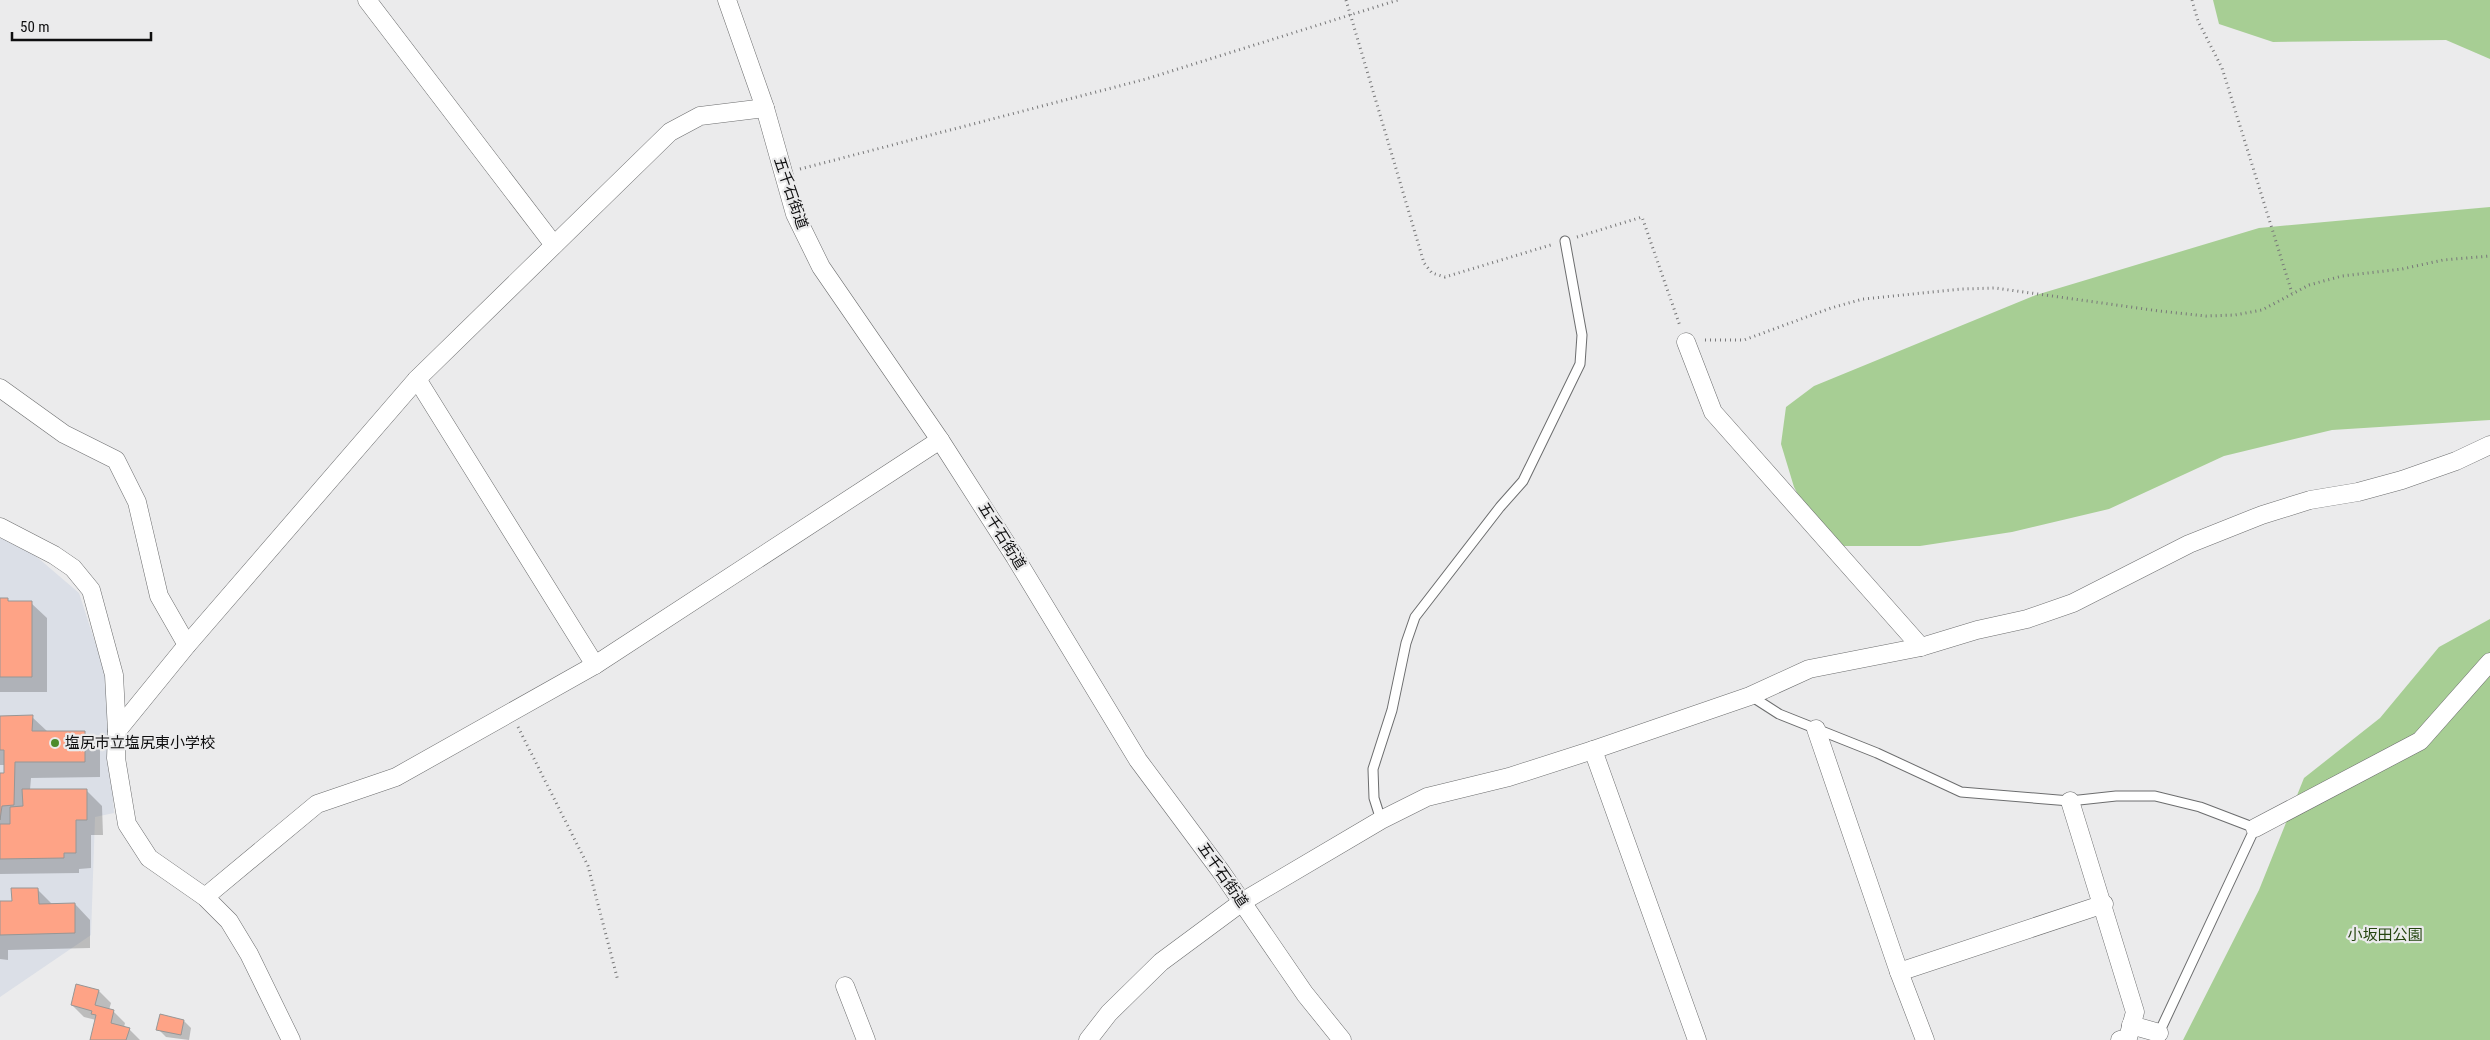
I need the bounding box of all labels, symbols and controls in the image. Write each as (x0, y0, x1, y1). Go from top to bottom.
scale bar (12, 10, 151, 42)
text: 50 m (20, 18, 50, 36)
street label: 五千石街道 (770, 155, 812, 231)
street label: 五千石街道 (974, 499, 1030, 573)
place label: 塩尻市立塩尻東小学校 (65, 734, 215, 752)
marker: 塩尻市立塩尻東小学校 (49, 737, 61, 749)
street label: 五千石街道 (1194, 839, 1252, 911)
park label: 小坂田公園 (2347, 926, 2423, 944)

